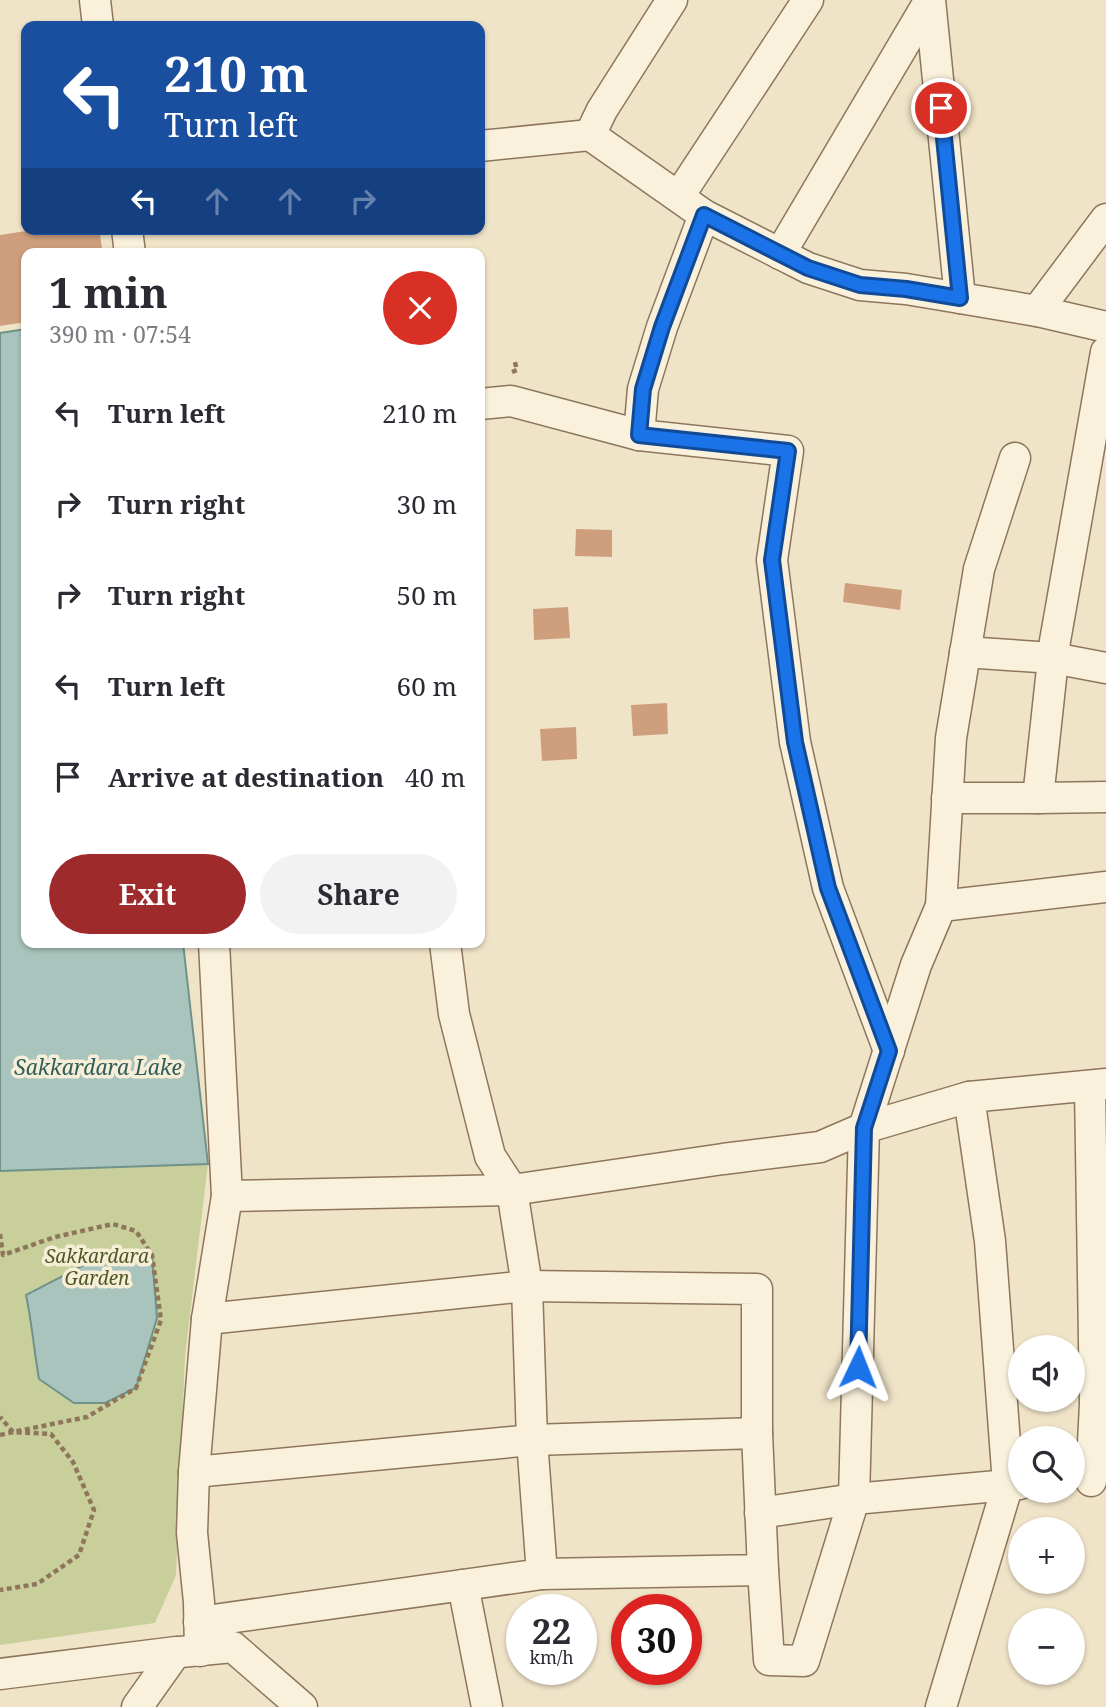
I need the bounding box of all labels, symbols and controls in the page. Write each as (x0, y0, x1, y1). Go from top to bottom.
text: 210 m (164, 40, 308, 106)
icon: left (49, 49, 140, 140)
pin (911, 78, 971, 138)
icon: arrive (922, 89, 960, 127)
text: Turn left (164, 103, 298, 146)
icon: left (125, 182, 163, 220)
icon: ahead (198, 182, 236, 220)
icon: ahead (271, 182, 309, 220)
icon: right (344, 182, 382, 220)
text: 1 min (49, 263, 168, 320)
button: close (383, 271, 457, 345)
text: 390 m · 07:54 (49, 318, 191, 350)
icon: left (49, 394, 87, 432)
text: Turn left (108, 395, 225, 431)
text: 210 m (382, 395, 457, 431)
icon: right (49, 485, 87, 523)
text: Turn right (108, 486, 245, 522)
text: 30 m (397, 486, 457, 522)
icon: right (49, 576, 87, 614)
text: Turn right (108, 577, 245, 613)
text: 50 m (397, 577, 457, 613)
icon: left (49, 667, 87, 705)
text: Turn left (108, 668, 225, 704)
text: 60 m (397, 668, 457, 704)
icon: arrive (49, 758, 87, 796)
text: Arrive at destination (108, 759, 384, 795)
text: 40 m (405, 759, 465, 795)
button: Exit (49, 854, 246, 934)
button: Share (260, 854, 457, 934)
water label: Sakkardara Lake (14, 1053, 182, 1081)
park label: Sakkardara Garden (45, 1243, 149, 1291)
position arrow (821, 1330, 895, 1404)
map controls (1008, 1335, 1085, 1685)
button: sound (1008, 1335, 1085, 1412)
button: search (1008, 1426, 1085, 1503)
button: + (1008, 1517, 1085, 1594)
speed limit sign: 30 (611, 1594, 702, 1685)
text: 22 (532, 1607, 571, 1654)
button: − (1008, 1608, 1085, 1685)
text: km/h (529, 1645, 574, 1669)

